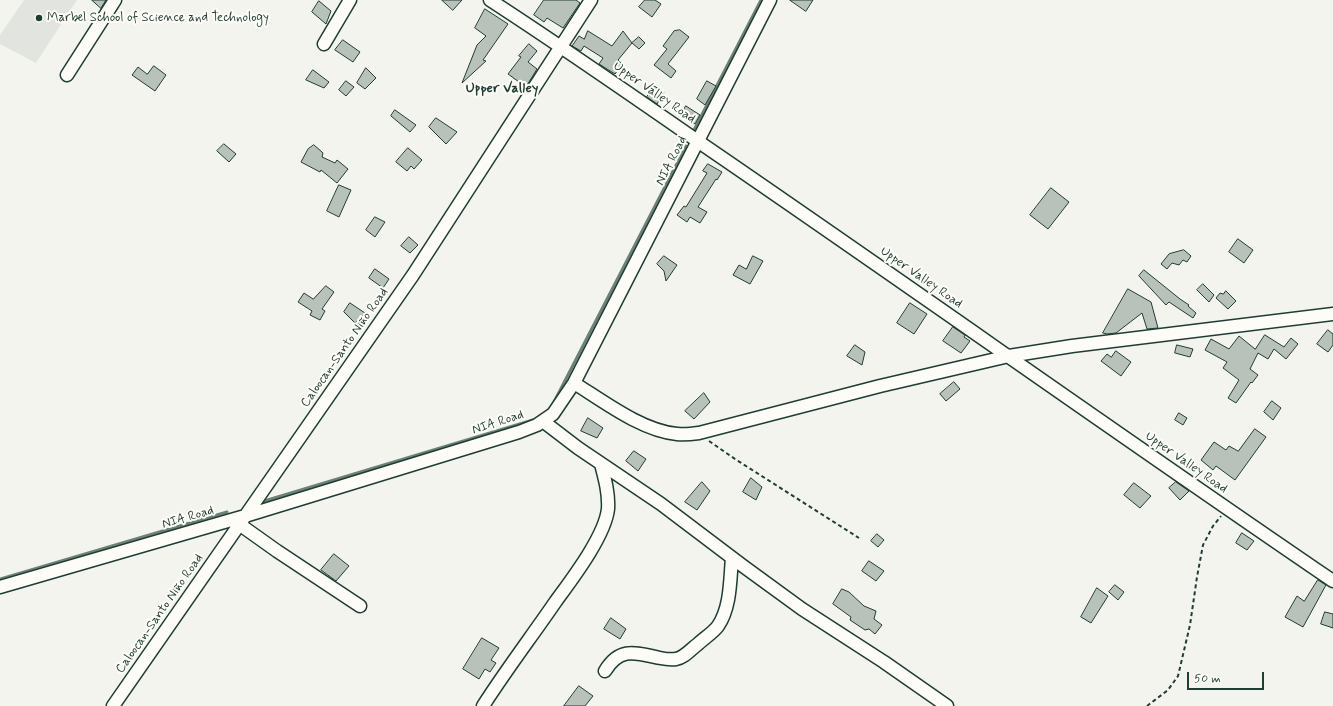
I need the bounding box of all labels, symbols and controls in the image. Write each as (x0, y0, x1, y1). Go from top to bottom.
place label: Marbel School of Science and Technology (47, 10, 269, 26)
marker: Marbel School of Science and Technology (34, 13, 44, 23)
street label: Upper Valley Road (610, 59, 698, 127)
district label: Upper Valley (466, 81, 538, 97)
street label: NIA Road (653, 134, 691, 188)
street label: Upper Valley Road (877, 244, 965, 312)
street label: Caloocan-Santo Niño Road (298, 285, 392, 411)
street label: NIA Road (470, 407, 526, 439)
street label: Upper Valley Road (1142, 429, 1230, 497)
street label: NIA Road (160, 503, 216, 533)
street label: Caloocan-Santo Niño Road (113, 551, 207, 677)
scale bar (1189, 664, 1266, 690)
text: 50 m (1194, 671, 1221, 687)

